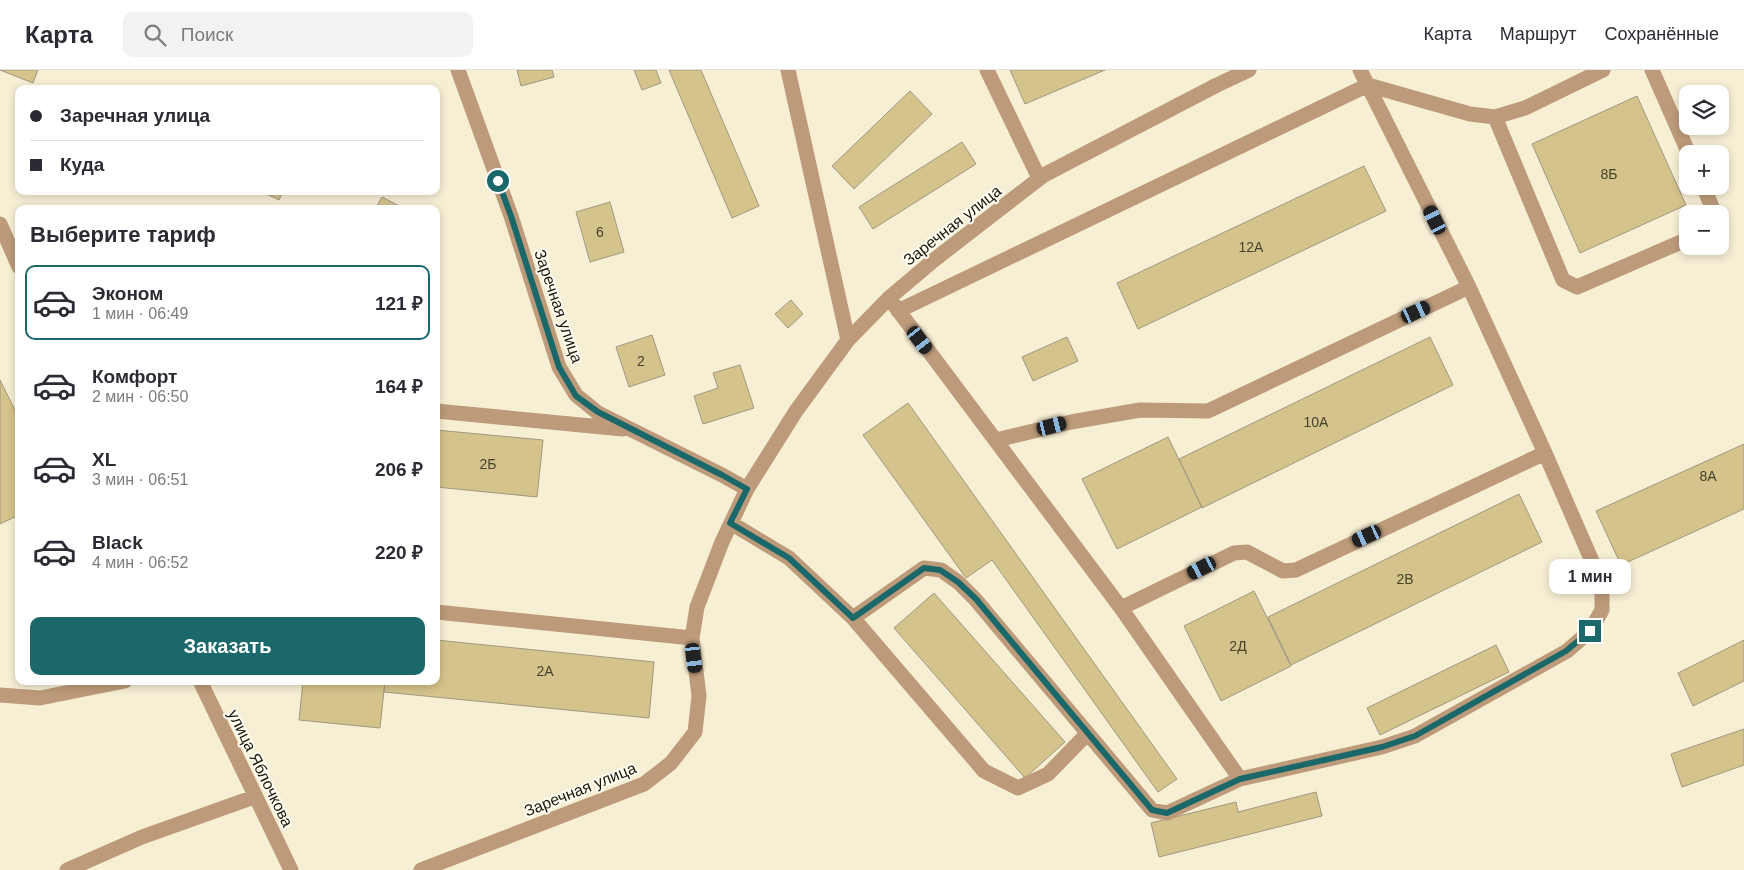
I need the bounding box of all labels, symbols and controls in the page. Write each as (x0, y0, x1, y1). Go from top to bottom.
search box (123, 12, 473, 57)
text: Карта (25, 21, 93, 48)
icon: search (141, 21, 169, 49)
text: Поиск (181, 24, 233, 45)
text: Карта (1424, 24, 1472, 44)
text: Маршрут (1500, 24, 1576, 44)
text: Сохранённые (1604, 24, 1719, 44)
map controls (1679, 85, 1729, 255)
button: layers (1679, 85, 1729, 135)
text: Заречная улица (60, 105, 210, 126)
button: + (1679, 145, 1729, 195)
text: Куда (60, 154, 104, 175)
house number: 8Б (1601, 166, 1617, 182)
route start (487, 170, 509, 192)
street label: Заречная улица (900, 182, 1005, 269)
car (1421, 203, 1448, 237)
button: − (1679, 205, 1729, 255)
text: Выберите тариф (30, 222, 216, 247)
house number: 6 (596, 224, 604, 240)
house number: 12А (1239, 239, 1264, 255)
street label: Заречная улица (531, 247, 586, 365)
icon: car (32, 280, 77, 325)
text: Эконом (92, 283, 163, 304)
text: 121 ₽ (375, 293, 423, 314)
car (1399, 299, 1432, 325)
text: 1 мин · 06:49 (92, 305, 188, 322)
car (904, 324, 935, 356)
house number: 2 (637, 353, 645, 369)
icon: car (32, 363, 77, 408)
text: Комфорт (92, 366, 177, 387)
text: 164 ₽ (375, 376, 423, 397)
text: 2 мин · 06:50 (92, 388, 188, 405)
house number: 10А (1304, 414, 1329, 430)
car (1035, 415, 1068, 437)
icon: car (32, 446, 77, 491)
text: XL (92, 449, 116, 470)
house number: 2Б (480, 456, 496, 472)
text: 206 ₽ (375, 459, 423, 480)
house number: 8А (1699, 468, 1717, 484)
text: 3 мин · 06:51 (92, 471, 188, 488)
car (1350, 523, 1383, 549)
icon: car (32, 529, 77, 574)
text: Black (92, 532, 143, 553)
text: 220 ₽ (375, 542, 423, 563)
text: 4 мин · 06:52 (92, 554, 188, 571)
car (1185, 555, 1218, 581)
callout: 1 мин (1549, 558, 1631, 594)
text: 1 мин (1568, 568, 1612, 585)
house number: 2В (1396, 571, 1414, 587)
button: Заказать (30, 617, 425, 675)
route end (1579, 620, 1601, 642)
house number: 2Д (1229, 638, 1247, 654)
car (684, 642, 703, 674)
house number: 2А (536, 663, 554, 679)
street label: улица Яблочкова (225, 707, 296, 830)
street label: Заречная улица (522, 759, 639, 820)

